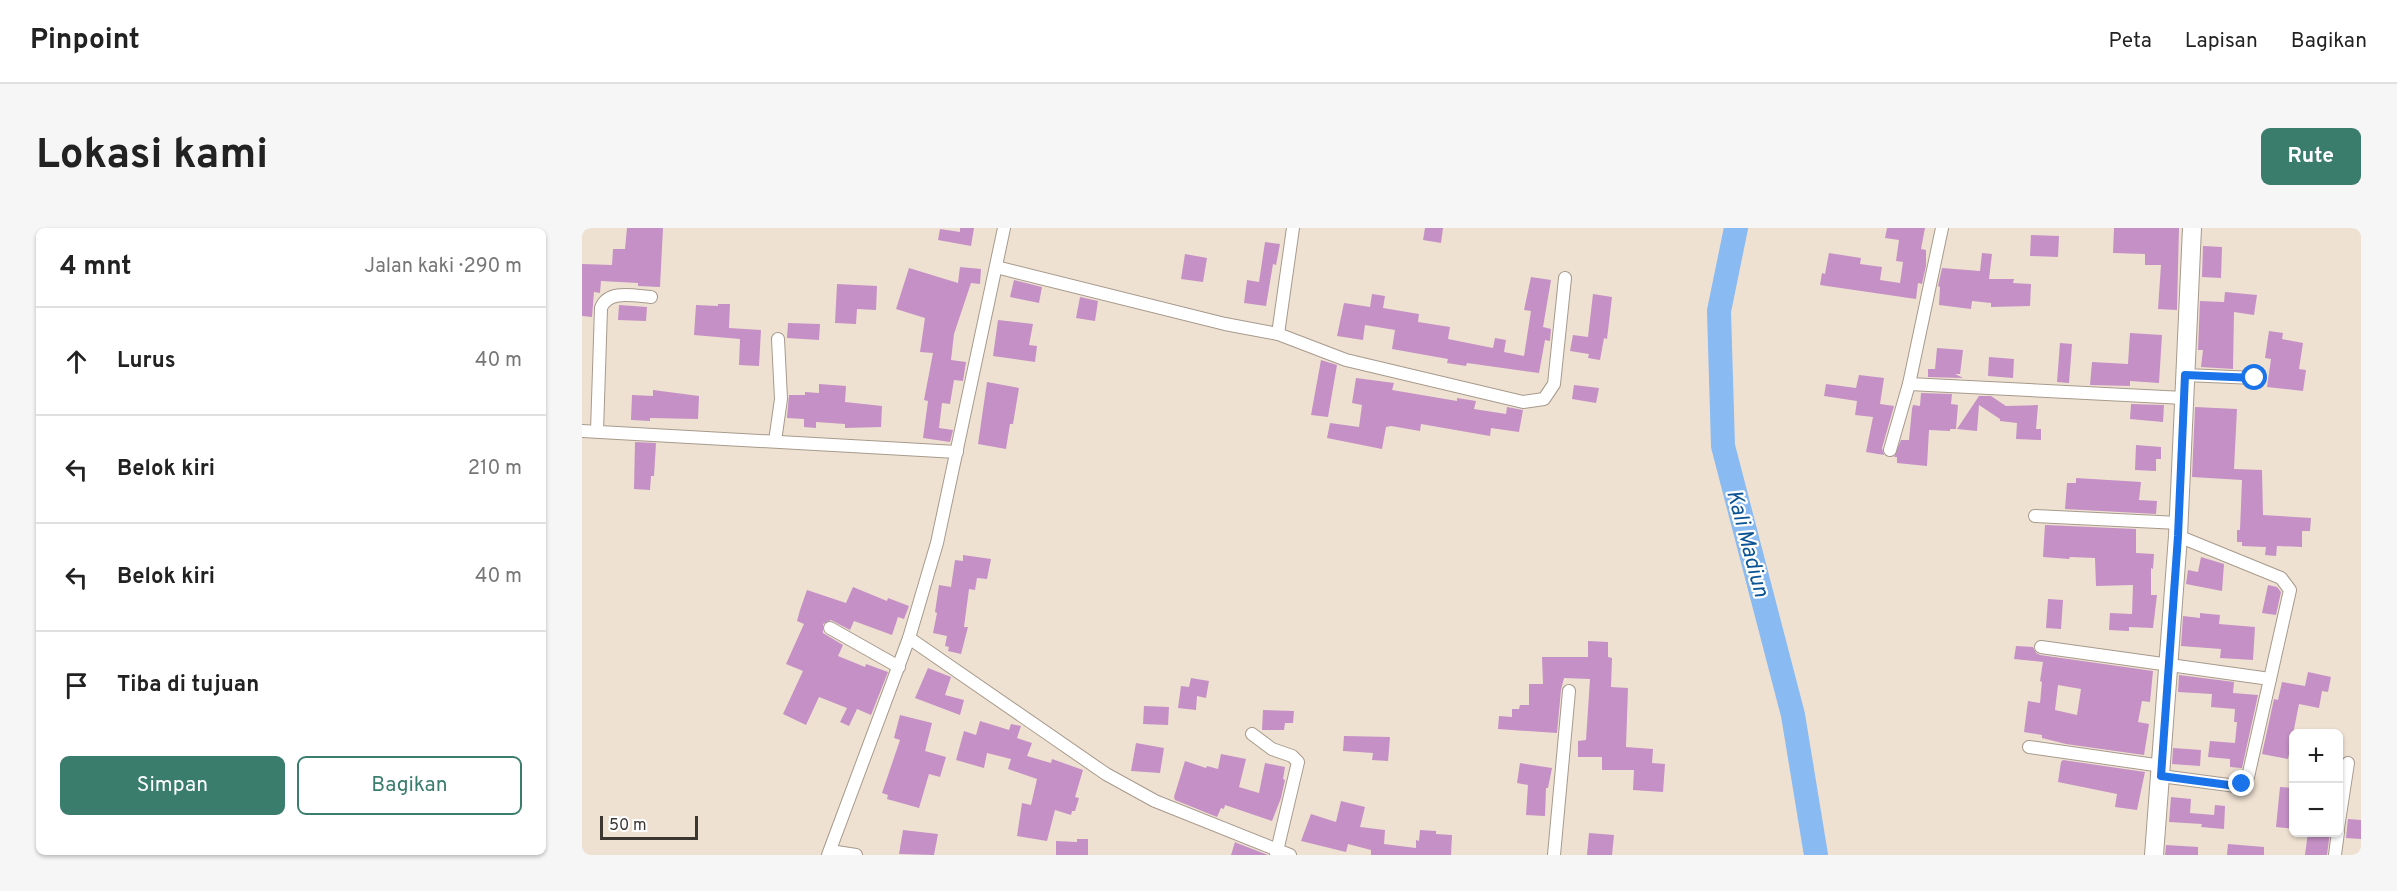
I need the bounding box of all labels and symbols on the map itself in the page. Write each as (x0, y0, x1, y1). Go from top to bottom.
route start (2241, 364, 2267, 390)
water label: Kali Madiun (1719, 487, 1774, 600)
route end (2228, 770, 2254, 796)
scale bar (600, 813, 698, 840)

